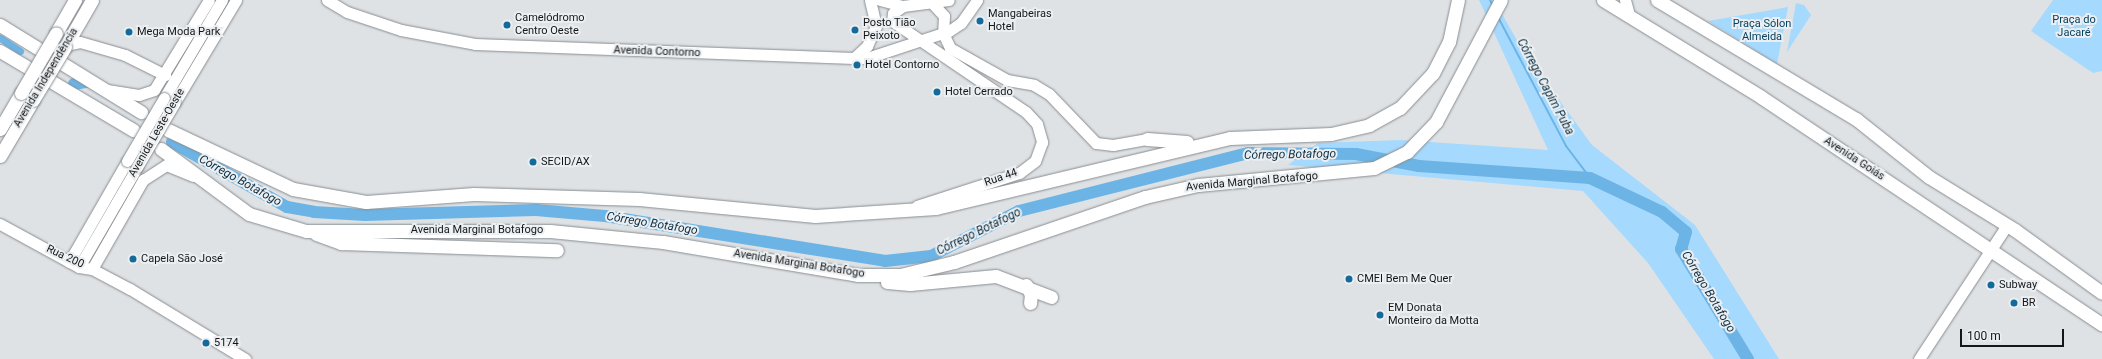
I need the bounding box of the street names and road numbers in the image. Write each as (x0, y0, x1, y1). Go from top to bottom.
street label: Avenida Independência (11, 26, 81, 130)
street label: Avenida Contorno (613, 44, 701, 60)
street label: Avenida Leste-Oeste (126, 86, 188, 180)
street label: Avenida Goiás (1821, 134, 1887, 184)
street label: Rua 44 (983, 166, 1019, 190)
street label: Avenida Marginal Botafogo (1185, 170, 1319, 194)
street label: Avenida Marginal Botafogo (411, 223, 543, 237)
street label: Rua 200 (44, 243, 86, 271)
street label: Avenida Marginal Botafogo (733, 247, 865, 281)

